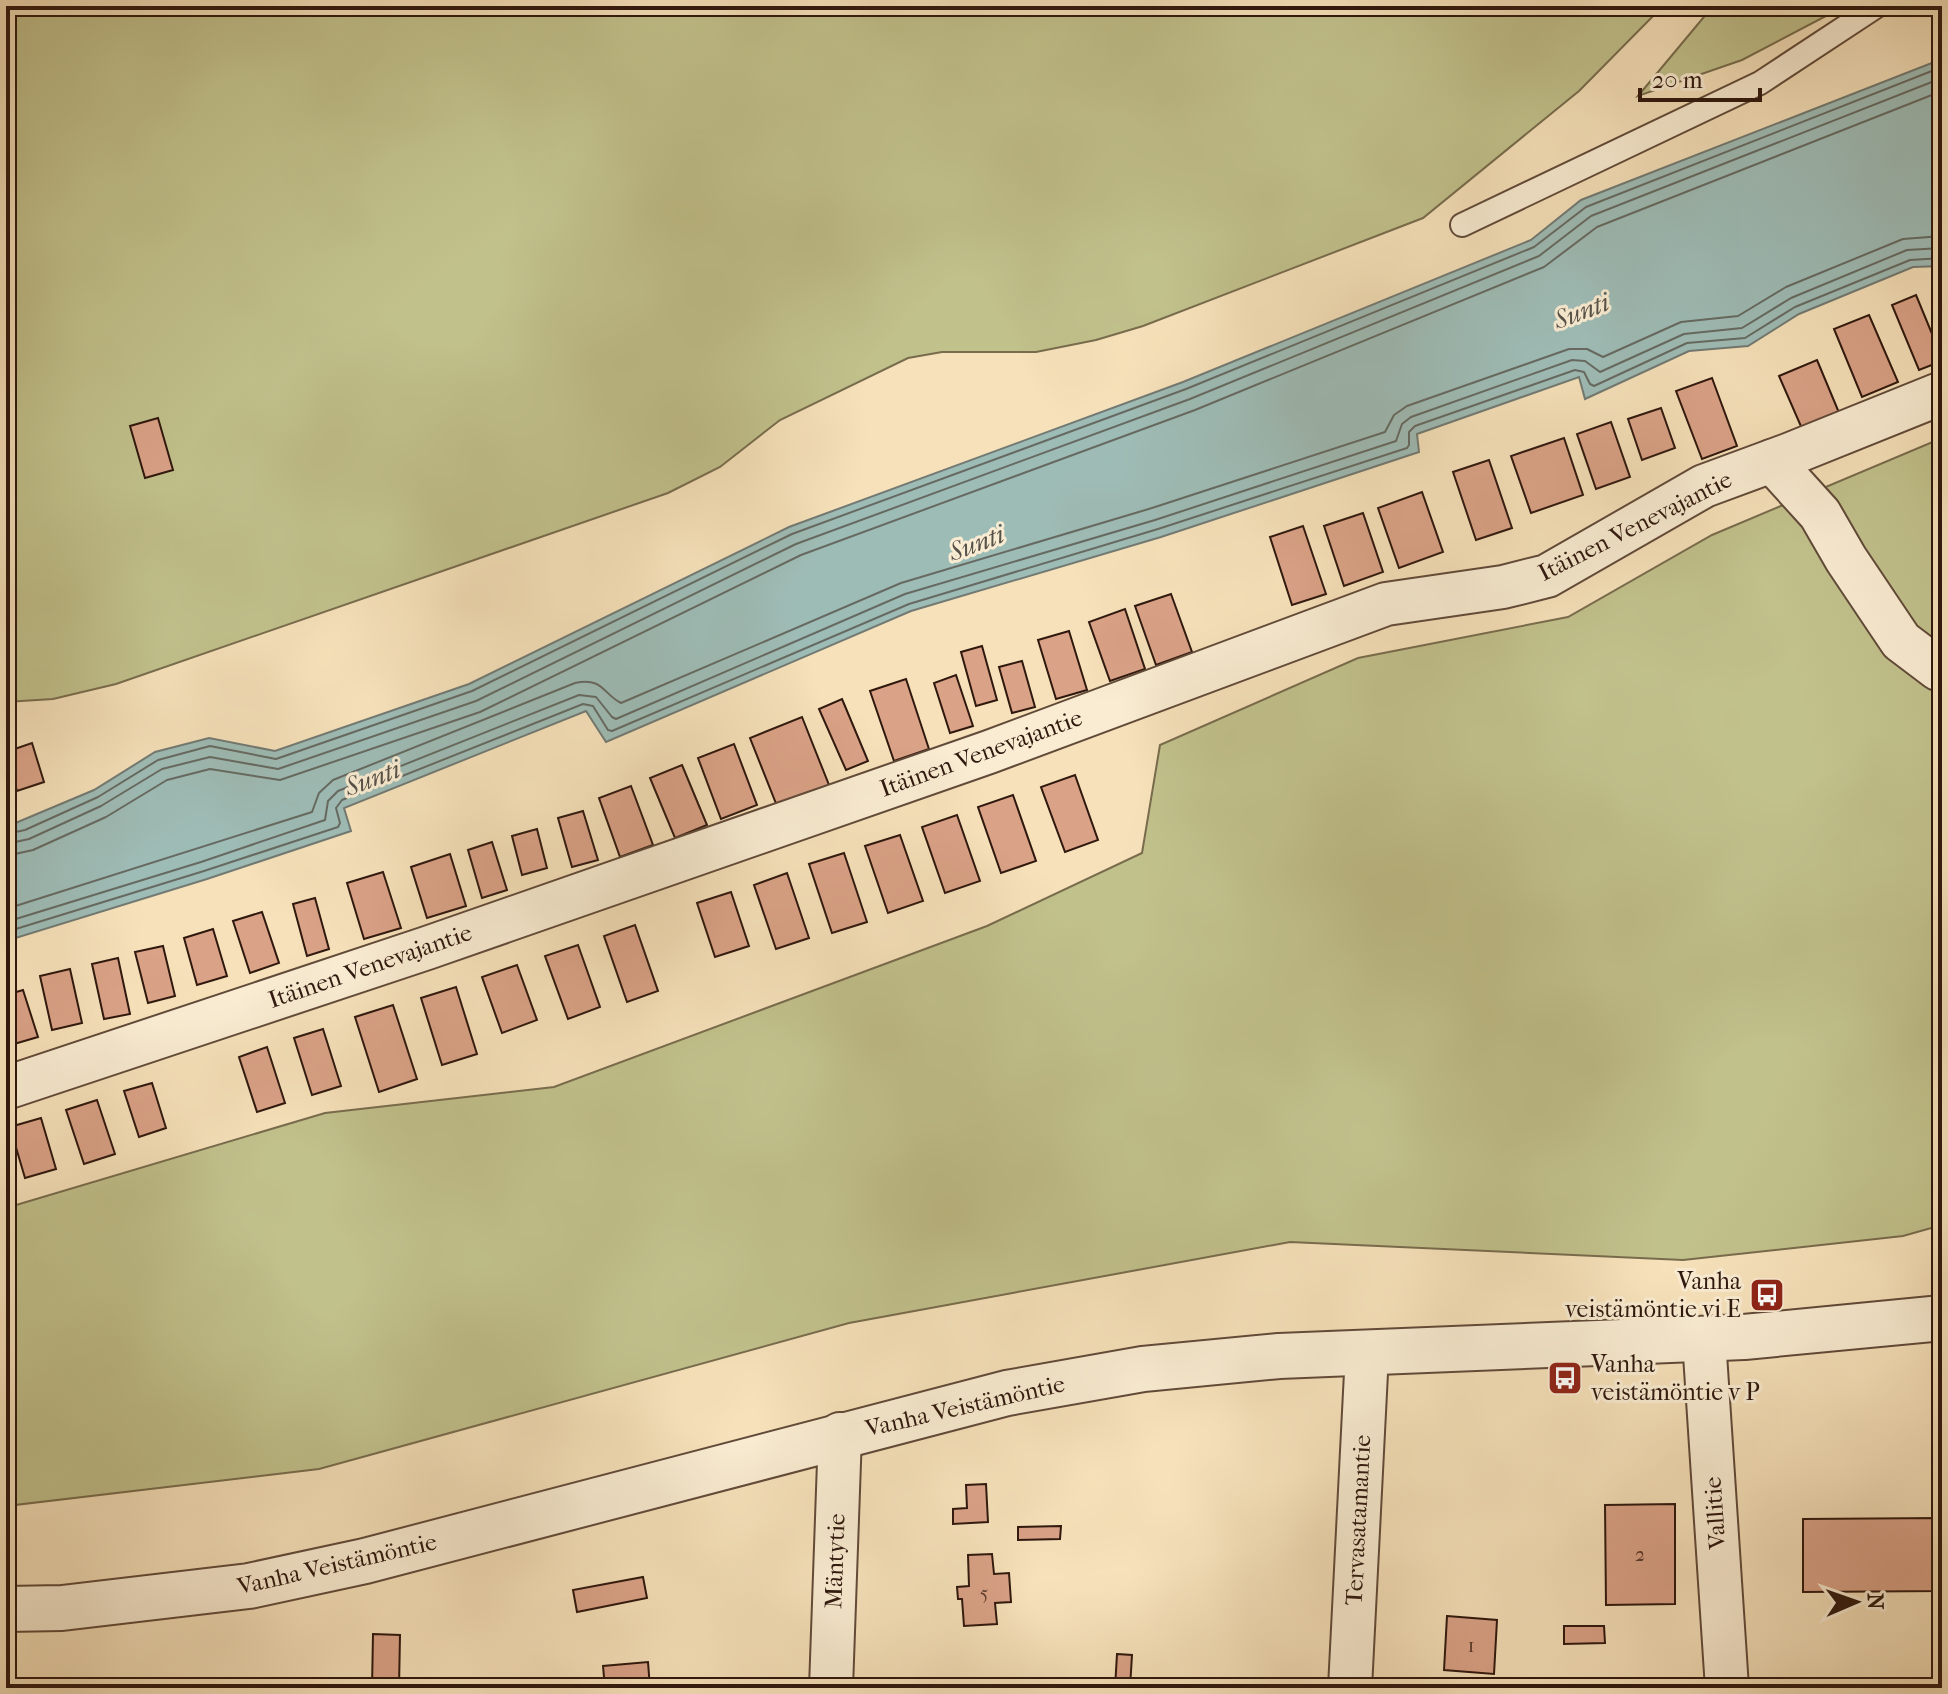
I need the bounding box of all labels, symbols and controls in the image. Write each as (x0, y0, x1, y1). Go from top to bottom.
scale bar (1640, 52, 1760, 102)
text: 20 m (1652, 66, 1703, 94)
water label: Sunti (1548, 286, 1615, 337)
street label: Itäinen Venevajantie (1534, 465, 1737, 587)
water label: Sunti (943, 518, 1010, 569)
street label: Itäinen Venevajantie (876, 703, 1086, 803)
water label: Sunti (339, 753, 406, 804)
street label: Itäinen Venevajantie (265, 918, 476, 1014)
place label: Vanha veistämöntie vi E (1565, 1267, 1742, 1323)
bus stop icon: Vanha veistämöntie vi E (1748, 1276, 1786, 1314)
place label: Vanha veistämöntie v P (1590, 1350, 1760, 1406)
bus stop icon: Vanha veistämöntie v P (1546, 1359, 1584, 1397)
street label: Vanha Veistämöntie (862, 1369, 1067, 1443)
street label: Tervasatamantie (1340, 1434, 1376, 1606)
street label: Vallitie (1698, 1476, 1732, 1551)
street label: Mäntytie (819, 1513, 851, 1609)
street label: Vanha Veistämöntie (234, 1527, 439, 1601)
house number: 2 (1635, 1543, 1645, 1566)
north arrow (1816, 1562, 1896, 1642)
house number: 5 (980, 1582, 988, 1605)
text: N (1862, 1593, 1888, 1610)
house number: 1 (1467, 1634, 1475, 1657)

